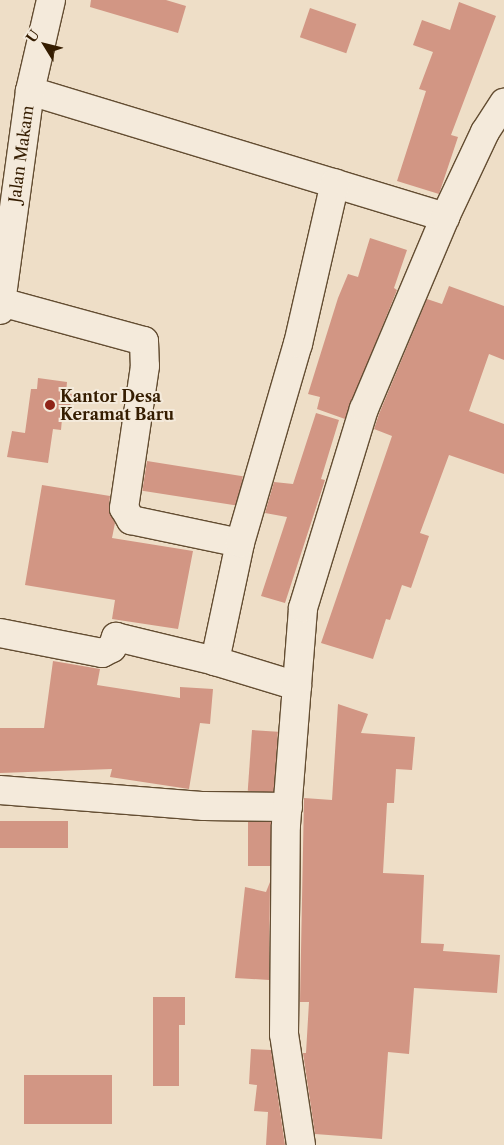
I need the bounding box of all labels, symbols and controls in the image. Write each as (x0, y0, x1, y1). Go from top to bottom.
north arrow (20, 20, 70, 70)
text: U (22, 26, 43, 46)
street label: Jalan Makam (5, 104, 37, 204)
place label: Kantor Desa Keramat Baru (60, 386, 174, 424)
marker: Kantor Desa Keramat Baru (44, 399, 56, 411)

